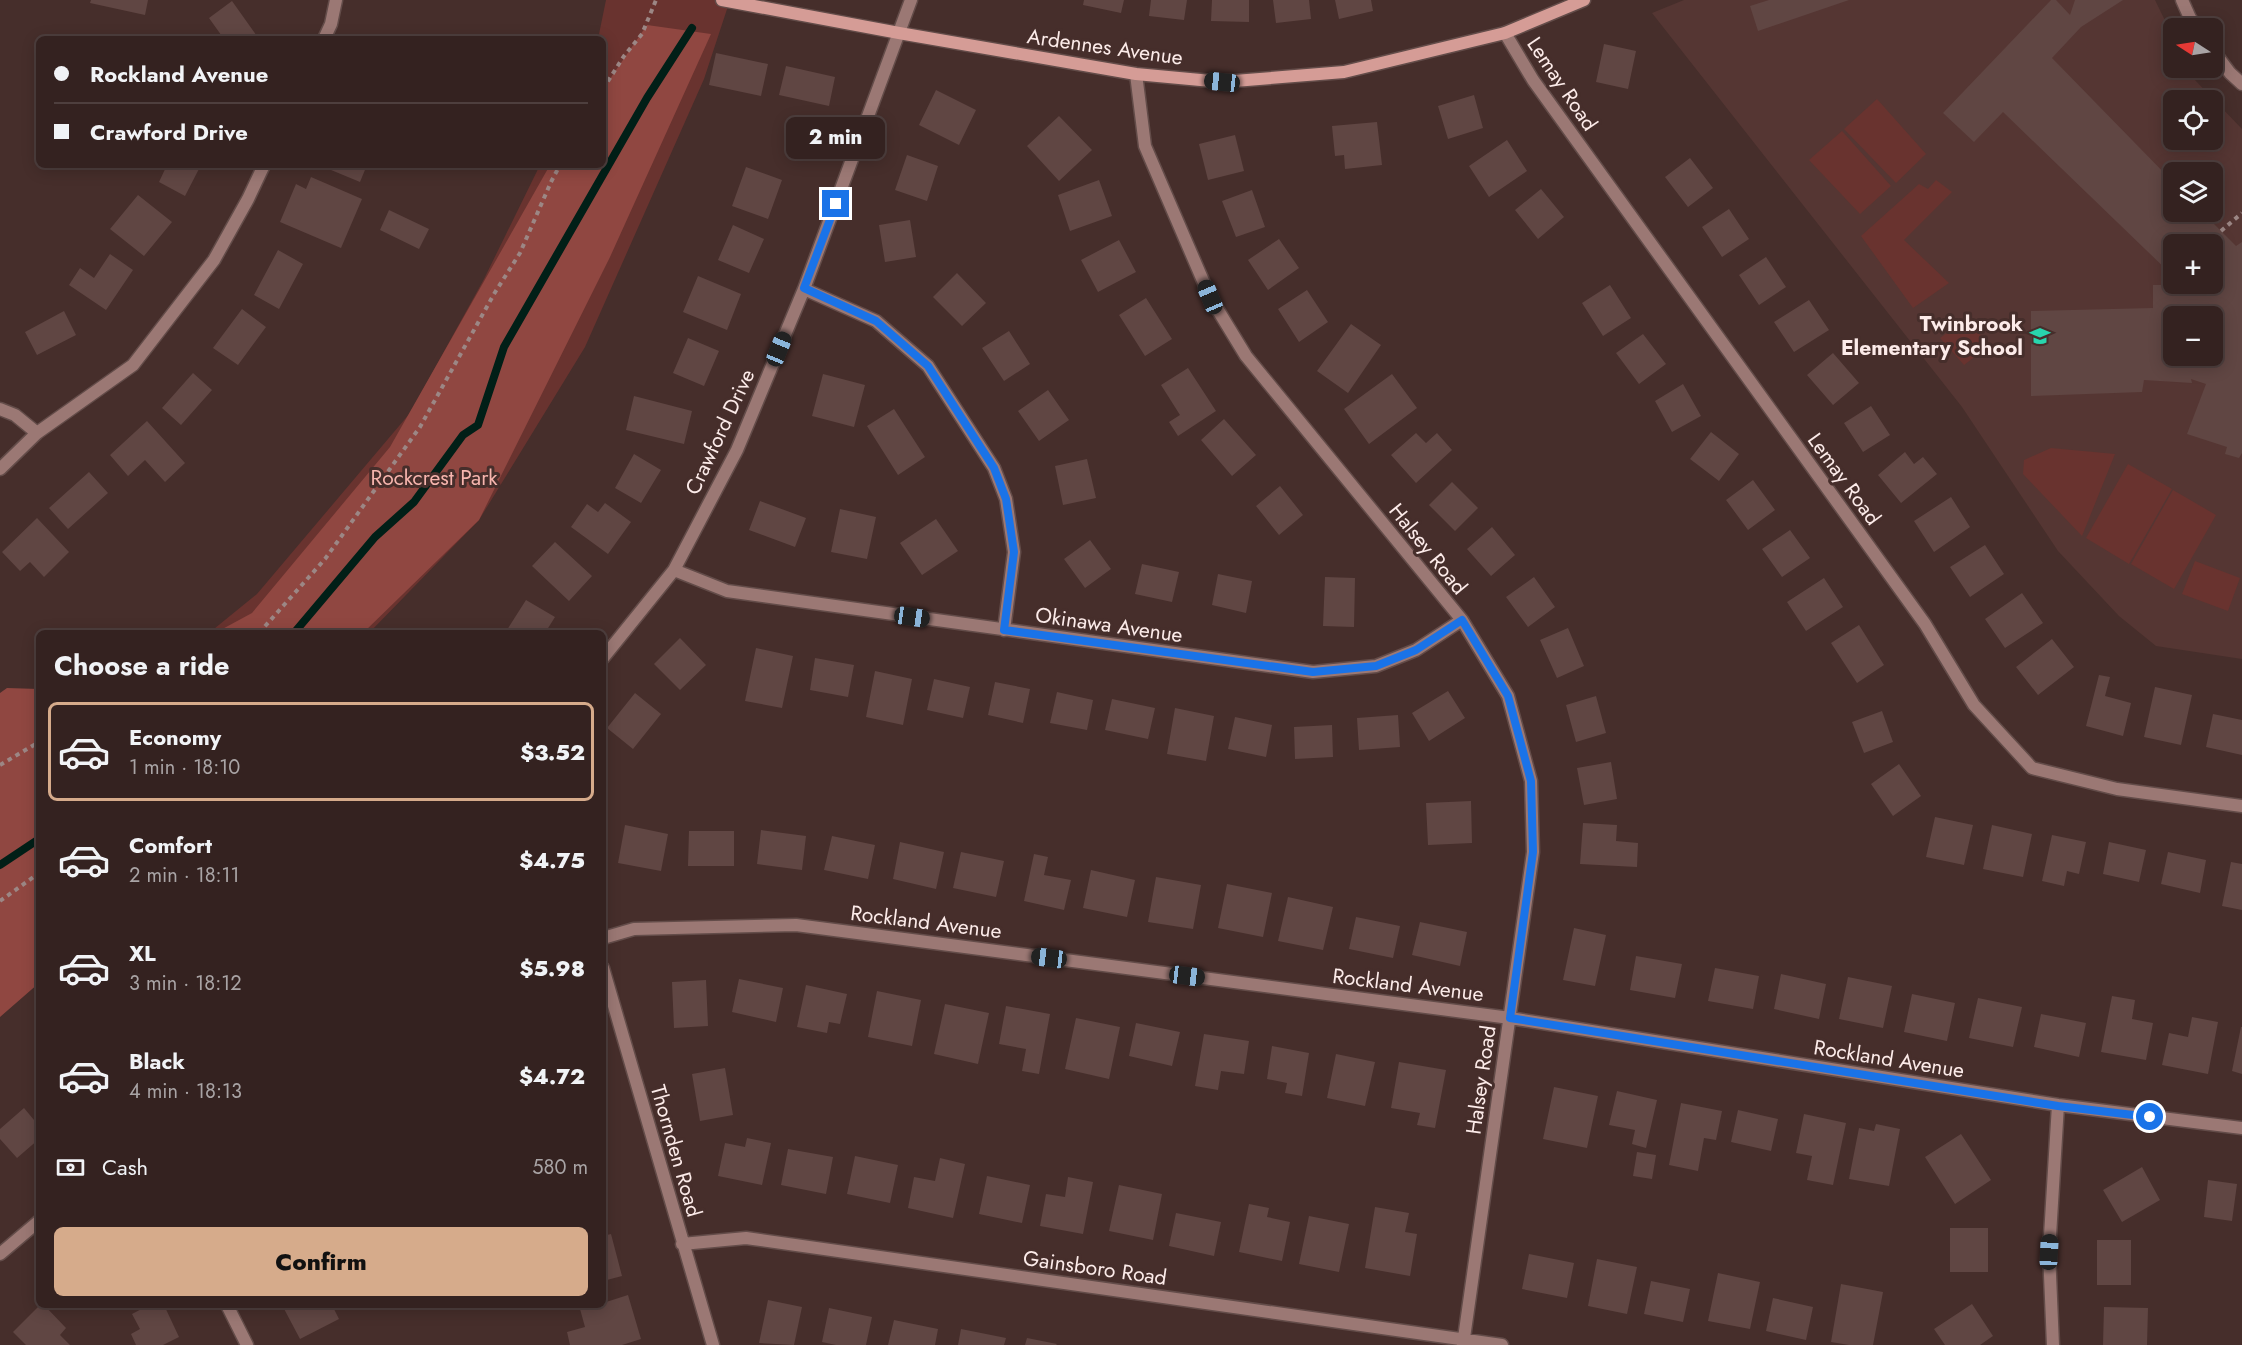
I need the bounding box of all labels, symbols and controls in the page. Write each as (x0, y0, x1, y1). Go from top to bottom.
north arrow (2163, 18, 2223, 78)
map controls (2163, 18, 2223, 366)
street label: Ardennes Avenue (1025, 21, 1185, 73)
street label: Lemay Road (1520, 31, 1604, 137)
text: Rockland Avenue (90, 58, 268, 90)
car (1203, 71, 1241, 93)
button: locate (2163, 90, 2223, 150)
text: Crawford Drive (90, 116, 248, 148)
callout: 2 min (786, 117, 886, 159)
text: 2 min (809, 123, 862, 152)
button: layers (2163, 162, 2223, 222)
route end (822, 190, 849, 217)
button: + (2163, 234, 2223, 294)
car (1195, 277, 1225, 317)
button: − (2163, 306, 2223, 366)
place label: Twinbrook Elementary School (1841, 309, 2023, 363)
school or university icon: Twinbrook Elementary School (2028, 324, 2052, 348)
car (764, 329, 794, 369)
street label: Crawford Drive (678, 364, 762, 500)
street label: Lemay Road (1800, 427, 1888, 531)
park label: Rockcrest Park (370, 463, 498, 493)
street label: Halsey Road (1382, 497, 1474, 601)
street label: Okinawa Avenue (1033, 600, 1185, 650)
car (893, 606, 931, 628)
text: Choose a ride (54, 646, 229, 685)
text: Economy (129, 721, 221, 753)
icon: car (57, 725, 111, 779)
text: $3.52 (520, 736, 585, 768)
text: 1 min · 18:10 (129, 753, 240, 782)
text: Comfort (129, 829, 212, 861)
icon: car (57, 833, 111, 887)
text: $4.75 (519, 844, 585, 876)
text: 2 min · 18:11 (129, 861, 240, 890)
street label: Rockland Avenue (849, 898, 1004, 946)
text: XL (129, 937, 156, 969)
icon: car (57, 941, 111, 995)
car (1030, 947, 1068, 969)
text: $5.98 (519, 952, 585, 984)
street label: Rockland Avenue (1331, 961, 1486, 1009)
car (1168, 965, 1206, 987)
text: 3 min · 18:12 (129, 969, 242, 998)
street label: Halsey Road (1459, 1024, 1503, 1136)
street label: Rockland Avenue (1812, 1032, 1967, 1086)
text: Black (129, 1045, 185, 1077)
icon: car (57, 1049, 111, 1103)
text: $4.72 (519, 1060, 585, 1092)
text: 4 min · 18:13 (129, 1077, 242, 1106)
street label: Thornden Road (643, 1082, 709, 1220)
route start (2136, 1103, 2163, 1130)
icon: cash (54, 1151, 87, 1184)
text: Cash (102, 1151, 148, 1183)
text: 580 m (532, 1153, 588, 1182)
button: Confirm (54, 1227, 588, 1296)
car (2039, 1234, 2059, 1270)
street label: Gainsboro Road (1021, 1243, 1169, 1293)

